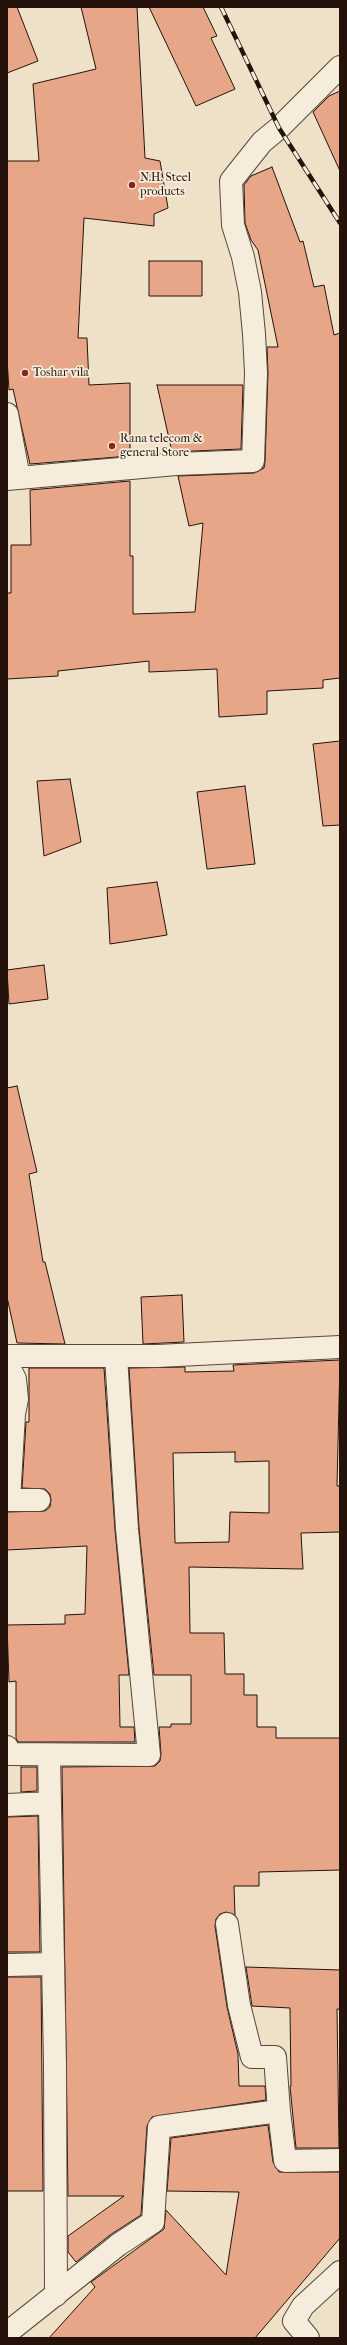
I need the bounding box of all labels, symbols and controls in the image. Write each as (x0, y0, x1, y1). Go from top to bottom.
place label: N.H. Steel products (140, 171, 191, 199)
marker: N.H. Steel products (127, 180, 137, 190)
place label: Toshar vila (33, 366, 89, 380)
marker: Toshar vila (20, 368, 30, 378)
place label: Rana telecom & general Store (120, 432, 203, 460)
marker: Rana telecom & general Store (107, 441, 117, 451)

